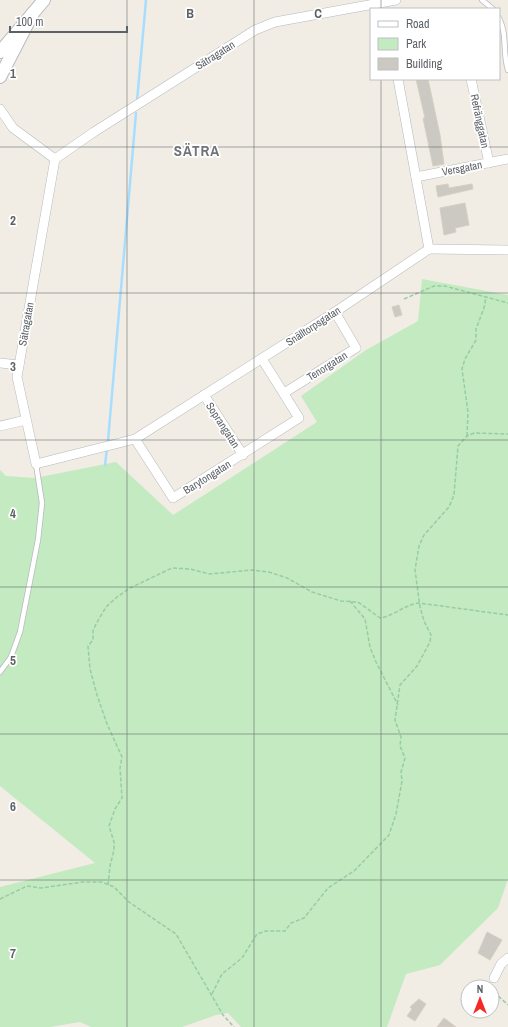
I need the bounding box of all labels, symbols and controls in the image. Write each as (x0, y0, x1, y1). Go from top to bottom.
text: B (186, 5, 194, 22)
text: C (314, 5, 322, 22)
scale bar (10, 8, 127, 34)
legend (370, 8, 500, 80)
text: 100 m (16, 14, 43, 30)
text: Road (406, 16, 430, 32)
text: Park (406, 36, 426, 52)
street label: Sätragatan (193, 37, 237, 73)
text: Building (406, 56, 443, 72)
text: 1 (10, 65, 16, 82)
street label: Refränggatan (467, 93, 493, 149)
district label: SÄTRA (174, 140, 220, 161)
street label: Versgatan (441, 157, 483, 179)
text: 2 (10, 212, 16, 229)
street label: Sätragatan (15, 301, 37, 347)
street label: Snälltorpsgatan (283, 303, 343, 349)
street label: Tenorgatan (304, 348, 350, 384)
text: 3 (10, 358, 16, 375)
street label: Soprangatan (203, 400, 243, 450)
street label: Barytongatan (181, 457, 233, 497)
text: 4 (10, 505, 16, 522)
text: 5 (10, 652, 16, 669)
text: 6 (10, 798, 16, 815)
text: 7 (10, 945, 16, 962)
north arrow (460, 979, 500, 1019)
text: N (477, 982, 483, 996)

